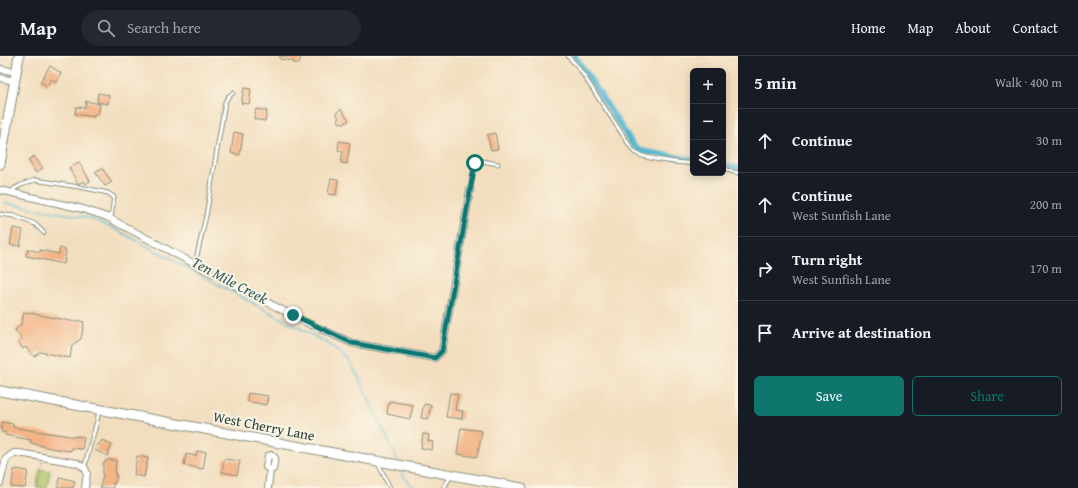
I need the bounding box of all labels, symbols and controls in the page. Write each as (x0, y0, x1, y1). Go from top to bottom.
search box (81, 10, 361, 46)
text: Map (20, 14, 57, 42)
icon: search (95, 17, 117, 39)
text: Search here (127, 17, 201, 38)
text: Home (851, 18, 886, 38)
text: Map (908, 18, 933, 38)
text: About (955, 18, 991, 38)
text: Contact (1013, 18, 1058, 38)
map controls (690, 68, 726, 176)
button: + (690, 68, 726, 104)
text: 5 min (754, 70, 796, 95)
text: Walk · 400 m (995, 73, 1062, 92)
button: − (690, 104, 726, 140)
icon: ahead (754, 130, 776, 152)
text: Continue (792, 130, 853, 151)
text: 30 m (1036, 131, 1062, 150)
button: layers (690, 140, 726, 176)
route start (466, 154, 484, 172)
text: Continue (792, 185, 853, 206)
icon: ahead (754, 194, 776, 216)
text: 200 m (1030, 195, 1062, 214)
text: West Sunfish Lane (792, 206, 891, 225)
text: Turn right (792, 249, 863, 270)
water label: Ten Mile Creek (188, 251, 272, 309)
icon: right (754, 258, 776, 280)
text: 170 m (1030, 259, 1062, 278)
text: West Sunfish Lane (792, 270, 891, 289)
route end (284, 306, 302, 324)
icon: arrive (754, 322, 776, 344)
text: Arrive at destination (792, 322, 931, 343)
button: Save (754, 376, 904, 416)
button: Share (912, 376, 1062, 416)
street label: West Cherry Lane (212, 406, 317, 446)

